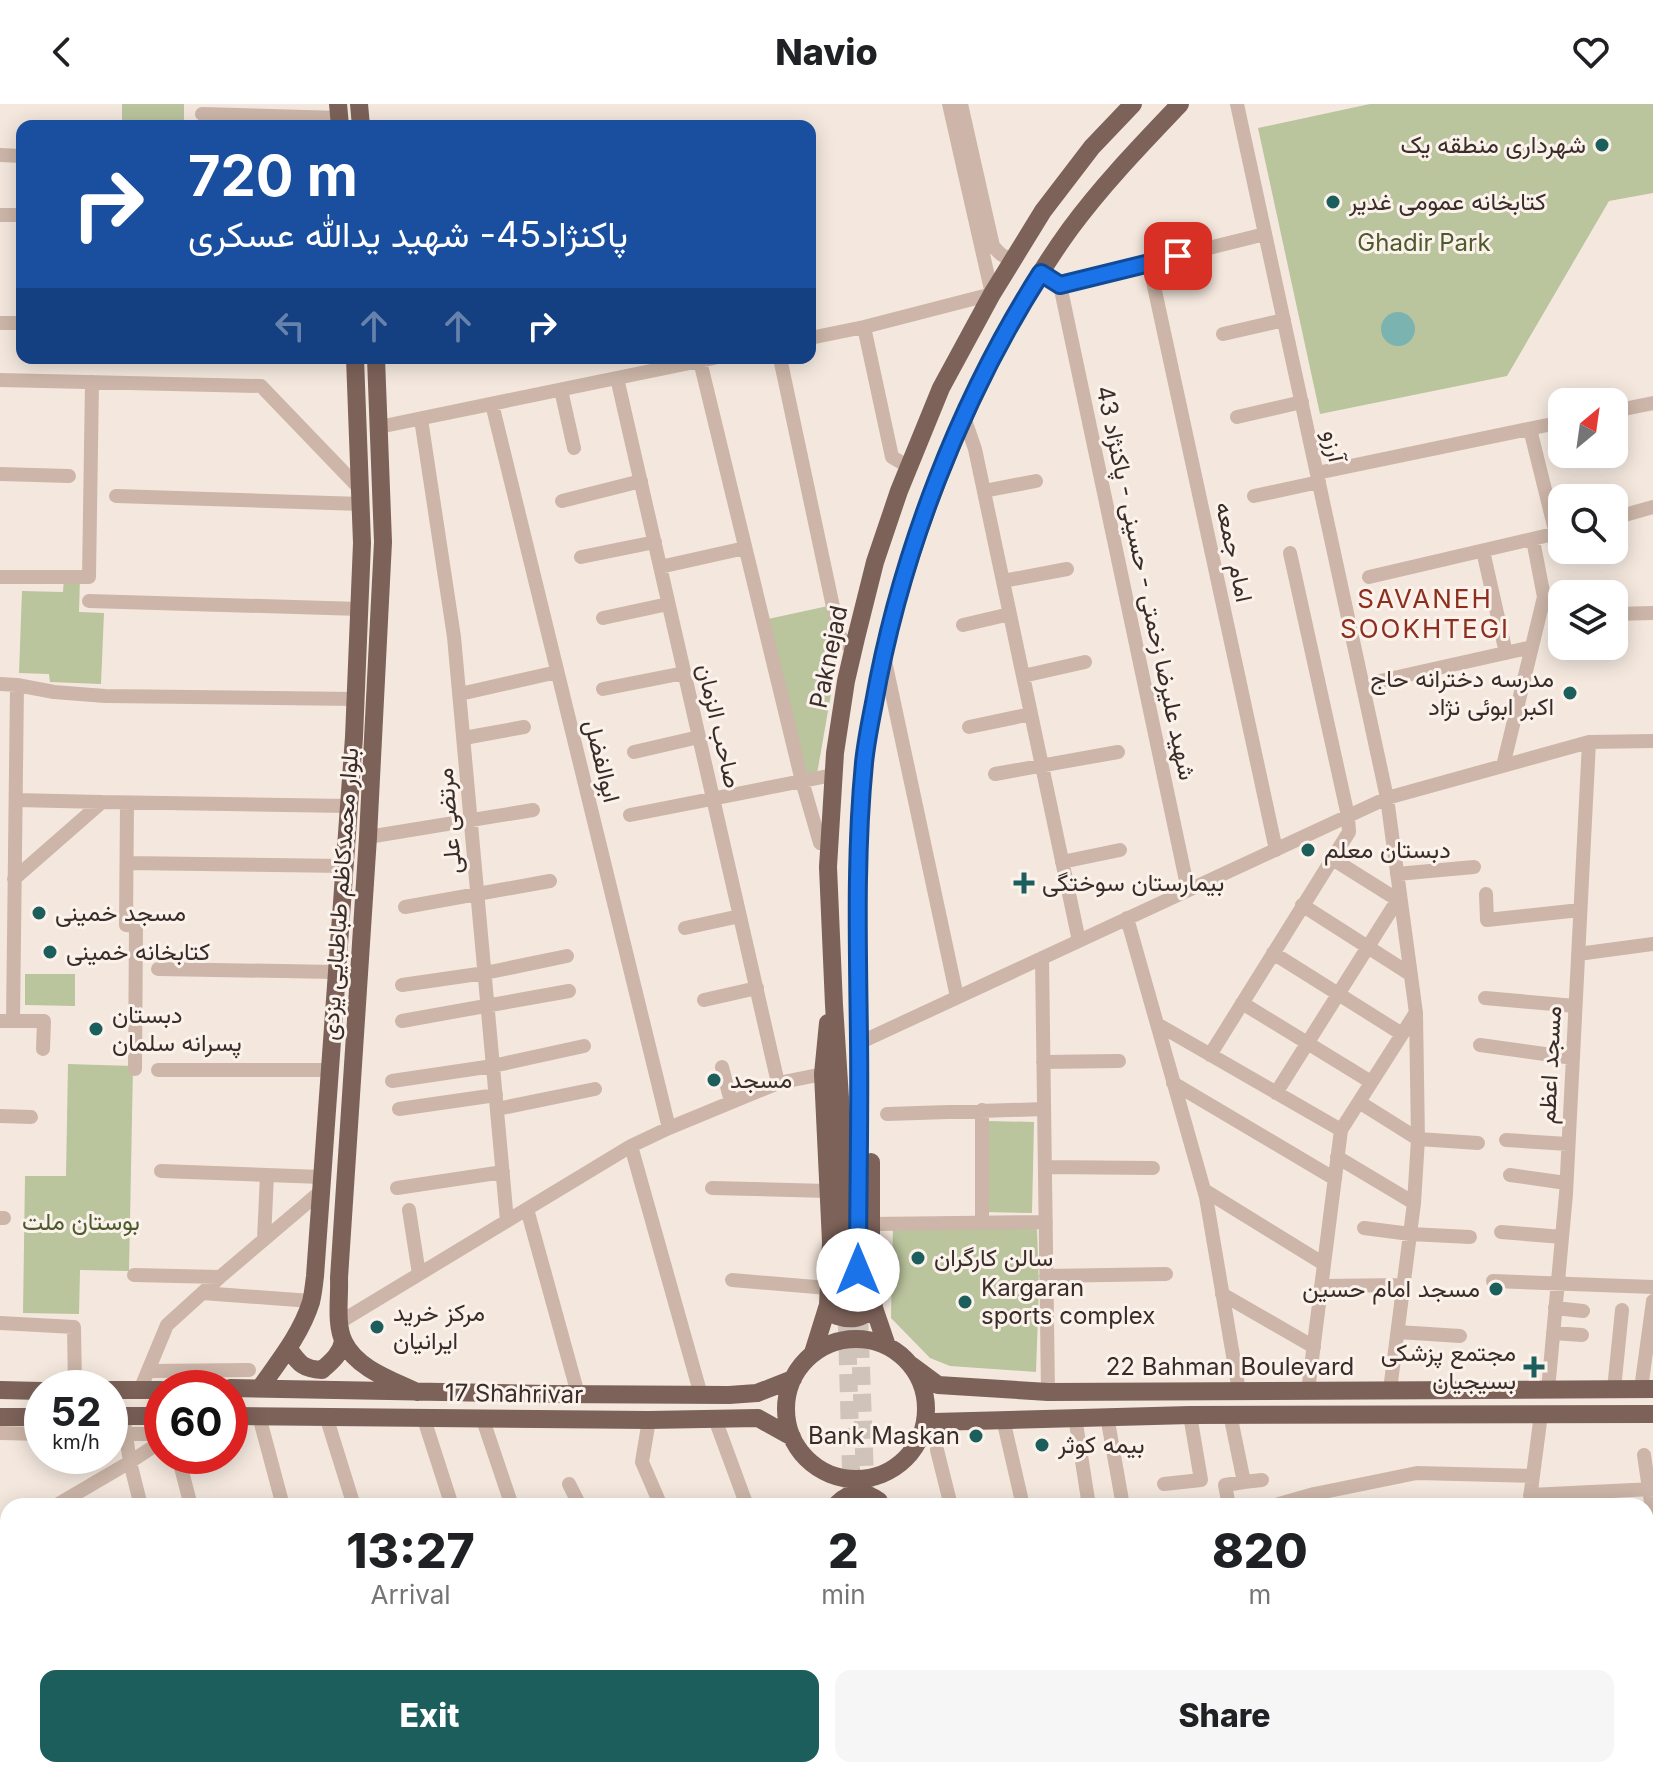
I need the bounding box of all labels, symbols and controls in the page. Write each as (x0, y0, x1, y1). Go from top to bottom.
icon: back (40, 30, 84, 74)
text: Navio (775, 30, 878, 74)
icon: heart (1569, 30, 1613, 74)
place label: شهرداری منطقه یک (1400, 130, 1586, 160)
marker: شهرداری منطقه یک (1593, 136, 1611, 154)
text: 720 m (188, 142, 358, 210)
icon: right (56, 152, 160, 256)
place label: کتابخانه عمومی غدیر (1348, 187, 1546, 217)
marker: کتابخانه عمومی غدیر (1324, 193, 1342, 211)
text: پاکنژاد45- شهید یدالله عسکری (188, 212, 628, 256)
pin (1144, 222, 1212, 290)
park label: Ghadir Park (1357, 228, 1491, 257)
icon: arrive (1156, 234, 1200, 278)
icon: left (268, 304, 312, 348)
icon: ahead (352, 304, 396, 348)
icon: ahead (436, 304, 480, 348)
icon: right (520, 304, 564, 348)
street label: شهید علیرضا زحمتی - حسینی - پاکنژاد 43 (1089, 383, 1203, 783)
north arrow (1548, 388, 1628, 468)
map controls (1548, 388, 1628, 660)
street label: آرزو (1316, 427, 1352, 467)
button: search (1548, 484, 1628, 564)
street label: امام جمعه (1208, 499, 1259, 605)
button: layers (1548, 580, 1628, 660)
district label: SAVANEH SOOKHTEGI (1340, 583, 1510, 644)
street label: Paknejad (804, 603, 854, 711)
street label: صاحب الزمان (690, 661, 748, 791)
place label: مدرسه دخترانه حاج اکبر ابوئی نژاد (1370, 664, 1554, 722)
marker: مدرسه دخترانه حاج اکبر ابوئی نژاد (1561, 684, 1579, 702)
street label: ابوالفضل (577, 716, 627, 806)
street label: بلوار محمدکاظم طباطبایی یزدی (315, 747, 366, 1042)
street label: مرتضی علی (429, 767, 469, 875)
place label: دبستان معلم (1324, 835, 1451, 866)
marker: دبستان معلم (1299, 841, 1317, 859)
place label: بیمارستان سوختگی (1042, 868, 1224, 898)
marker: بیمارستان سوختگی (1013, 872, 1035, 894)
place label: مسجد خمینی (55, 898, 186, 927)
marker: مسجد خمینی (30, 904, 48, 922)
place label: کتابخانه خمینی (66, 937, 210, 966)
marker: کتابخانه خمینی (41, 943, 59, 961)
place label: دبستان پسرانه سلمان (112, 1000, 242, 1059)
street label: مسجد اعظم (1532, 1005, 1569, 1125)
marker: دبستان پسرانه سلمان (87, 1020, 105, 1038)
place label: مسجد (730, 1065, 792, 1094)
marker: مسجد (705, 1071, 723, 1089)
park label: بوستان ملت (22, 1207, 140, 1237)
position arrow (816, 1228, 900, 1312)
place label: سالن کارگران (934, 1243, 1053, 1273)
marker: سالن کارگران (909, 1249, 927, 1267)
place label: Kargaran sports complex (981, 1273, 1155, 1330)
place label: مسجد امام حسین (1302, 1274, 1480, 1305)
marker: مسجد امام حسین (1487, 1280, 1505, 1298)
marker: Kargaran sports complex (956, 1293, 974, 1311)
place label: مرکز خرید ایرانیان (393, 1298, 485, 1356)
marker: مرکز خرید ایرانیان (368, 1318, 386, 1336)
place label: مجتمع پزشکی بسیجیان (1381, 1338, 1516, 1395)
street label: 22 Bahman Boulevard (1106, 1352, 1354, 1381)
marker: مجتمع پزشکی بسیجیان (1523, 1356, 1545, 1378)
speed limit sign: 60 (144, 1370, 248, 1474)
street label: 17 Shahrivar (445, 1378, 583, 1409)
text: 52 (51, 1387, 101, 1436)
place label: Bank Maskan (808, 1421, 960, 1450)
marker: Bank Maskan (967, 1427, 985, 1445)
text: km/h (52, 1430, 100, 1454)
place label: بیمه کوثر (1057, 1430, 1145, 1460)
marker: بیمه کوثر (1033, 1436, 1051, 1454)
text: 13:27 (346, 1521, 475, 1580)
text: 2 (828, 1521, 859, 1580)
text: 820 (1212, 1521, 1308, 1580)
text: Arrival (371, 1579, 451, 1610)
text: min (821, 1579, 866, 1610)
text: m (1248, 1579, 1271, 1610)
button: Exit (40, 1670, 819, 1762)
button: Share (835, 1670, 1614, 1762)

